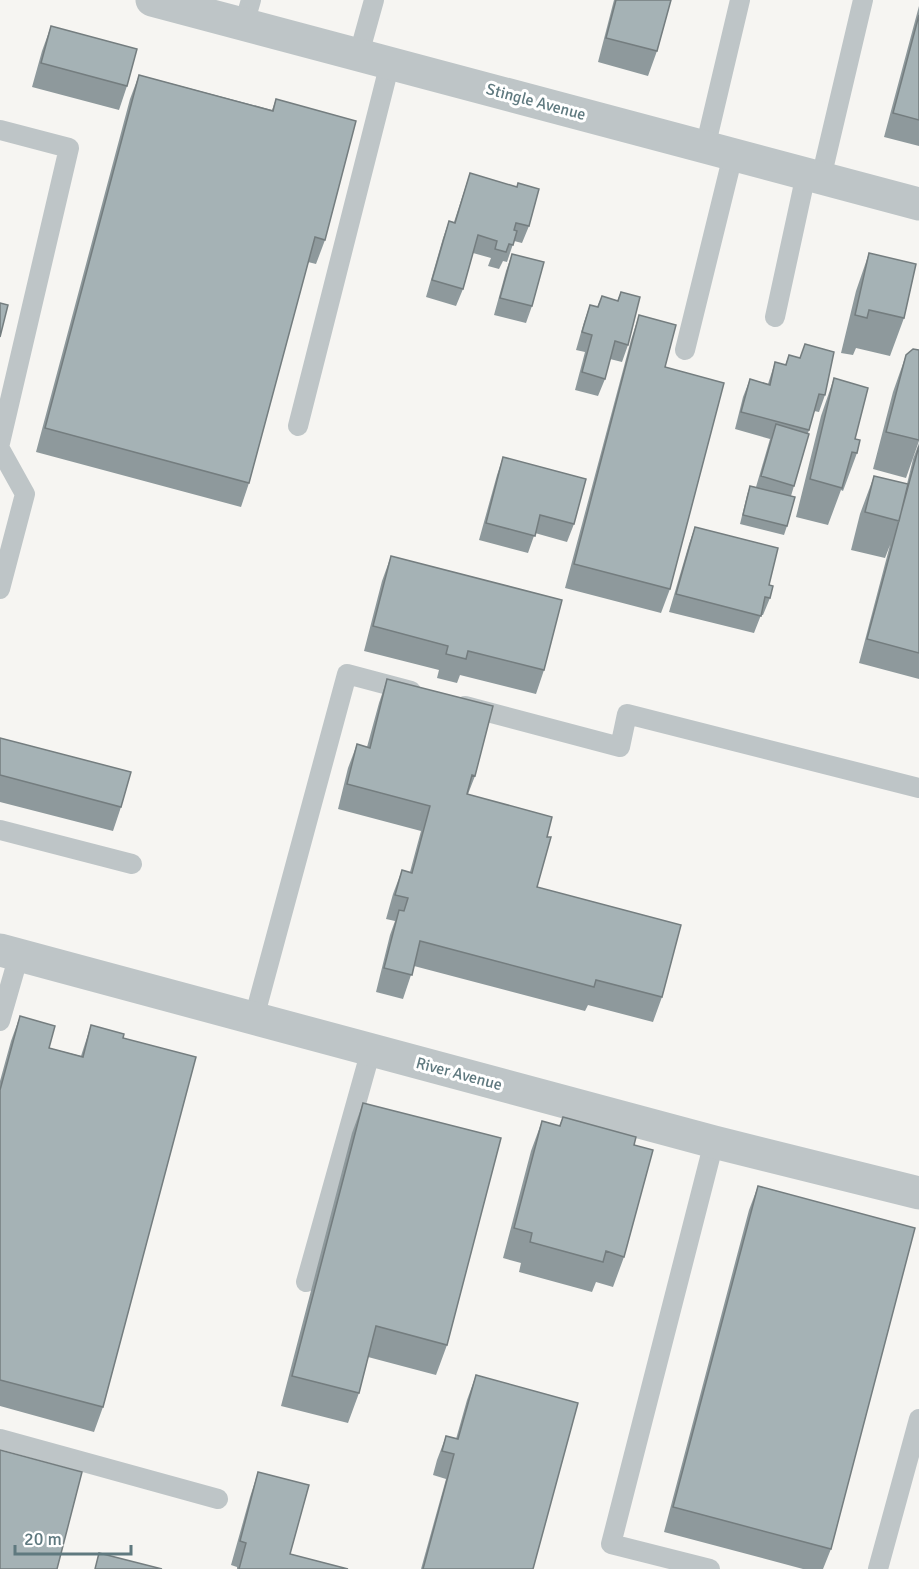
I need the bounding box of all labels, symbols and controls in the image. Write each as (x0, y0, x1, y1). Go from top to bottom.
street label: Stingle Avenue (484, 79, 588, 125)
street label: River Avenue (414, 1053, 504, 1095)
scale bar (15, 1518, 130, 1556)
text: 20 m (24, 1528, 62, 1550)

